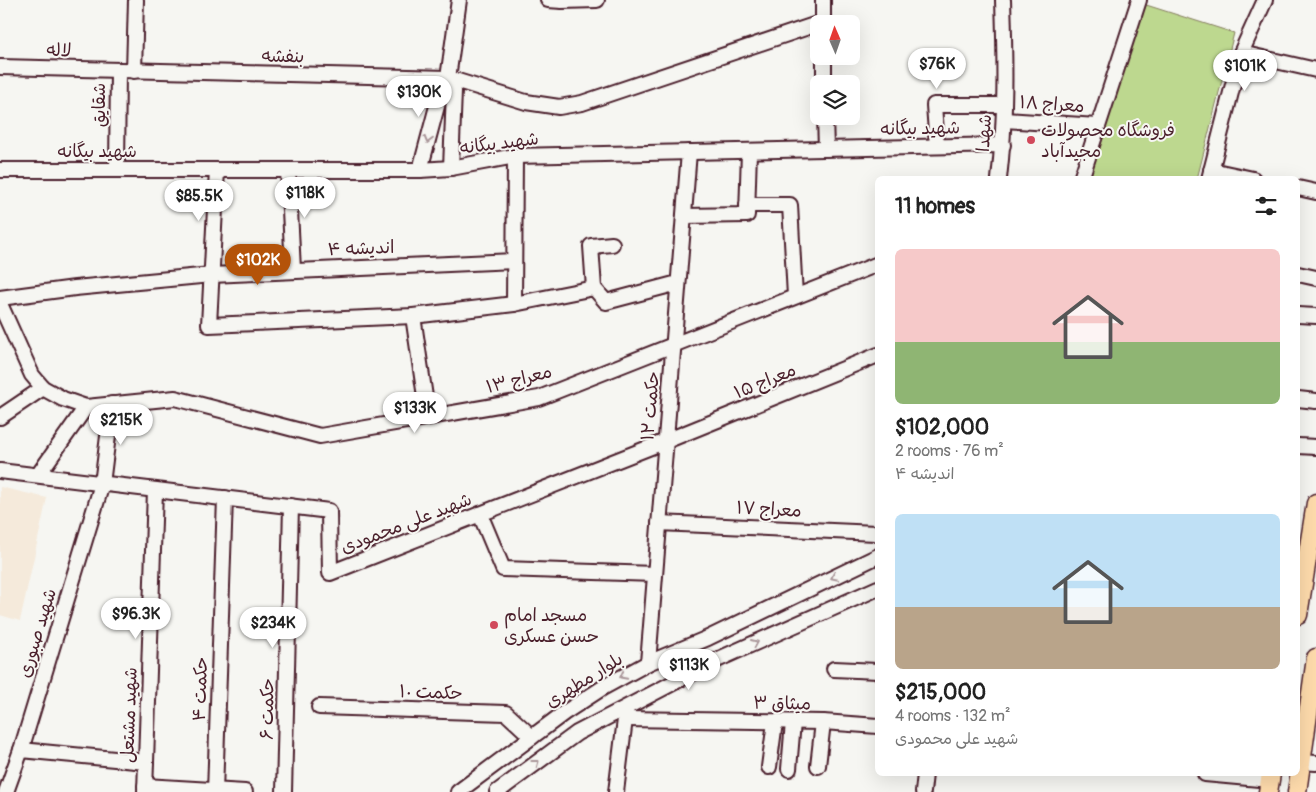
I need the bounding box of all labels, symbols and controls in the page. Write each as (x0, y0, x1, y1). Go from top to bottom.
north arrow (810, 15, 860, 65)
map controls (810, 15, 860, 125)
street label: لاله (46, 39, 72, 62)
street label: بنفشه (261, 45, 305, 68)
pin: $76K (907, 48, 967, 90)
pin: $101K (1210, 49, 1280, 92)
text: $76K (919, 54, 955, 74)
text: $101K (1224, 56, 1266, 76)
button: layers (810, 75, 860, 125)
pin: $130K (384, 76, 454, 118)
text: $130K (397, 82, 441, 102)
street label: شقایق (88, 83, 111, 127)
street label: معراج ۱۸ (1019, 91, 1085, 118)
street label: شهدا (972, 113, 997, 153)
street label: شهید بیگانه (880, 116, 960, 141)
place label: فروشگاه محصولات مجیدآباد (1041, 119, 1175, 163)
street label: شهید بیگانه (458, 127, 540, 160)
marker: فروشگاه محصولات مجیدآباد (1025, 134, 1037, 146)
one-way arrow (423, 136, 434, 145)
street label: شهید بیگانه (57, 140, 137, 163)
pin: $118K (270, 176, 340, 219)
pin: $85.5K (158, 180, 240, 222)
text: $118K (286, 183, 324, 203)
text: $85.5K (175, 186, 223, 206)
icon: filters (1252, 192, 1280, 220)
text: 11 homes (895, 193, 975, 220)
street label: اندیشه ۴ (327, 236, 395, 261)
pin: $102K (223, 244, 293, 286)
text: $102K (236, 250, 280, 270)
icon: home (1043, 282, 1133, 372)
street label: معراج ۱۵ (731, 359, 800, 404)
street label: معراج ۱۳ (484, 360, 555, 399)
street label: حکمت ۱۲ (636, 370, 665, 442)
pin: $133K (380, 392, 450, 434)
text: $133K (394, 398, 436, 418)
pin: $215K (86, 404, 156, 446)
text: $215K (100, 410, 142, 430)
text: $102,000 (895, 414, 989, 441)
text: 2 rooms · 76 m² (895, 441, 1004, 461)
text: اندیشه ۴ (895, 464, 955, 484)
street label: شهید علی محمودی (337, 488, 475, 559)
street label: معراج ۱۷ (736, 496, 802, 523)
icon: home (1043, 547, 1133, 637)
one-way arrow (830, 571, 839, 581)
street label: شهید صبوری (13, 586, 62, 681)
pin: $96.3K (95, 598, 177, 640)
text: $96.3K (112, 604, 160, 624)
place label: مسجد امام حسن عسکری (504, 604, 599, 648)
pin: $234K (238, 606, 308, 649)
text: $234K (251, 613, 296, 633)
marker: مسجد امام حسن عسکری (488, 619, 500, 631)
one-way arrow (750, 639, 759, 650)
street label: بلوار مطهری (541, 648, 627, 713)
pin: $113K (654, 648, 724, 691)
text: $113K (669, 655, 709, 675)
street label: حکمت ۴ (188, 656, 213, 722)
street label: شهید مشتعل (116, 667, 143, 763)
one-way arrow (620, 670, 629, 680)
street label: حکمت ۶ (255, 678, 280, 740)
text: $215,000 (895, 679, 986, 706)
street label: حکمت ۱۰ (399, 680, 463, 705)
street label: میثاق ۳ (753, 691, 811, 716)
text: 4 rooms · 132 m² (895, 706, 1010, 726)
text: شهید علی محمودی (895, 729, 1018, 749)
one-way arrow (530, 760, 540, 769)

